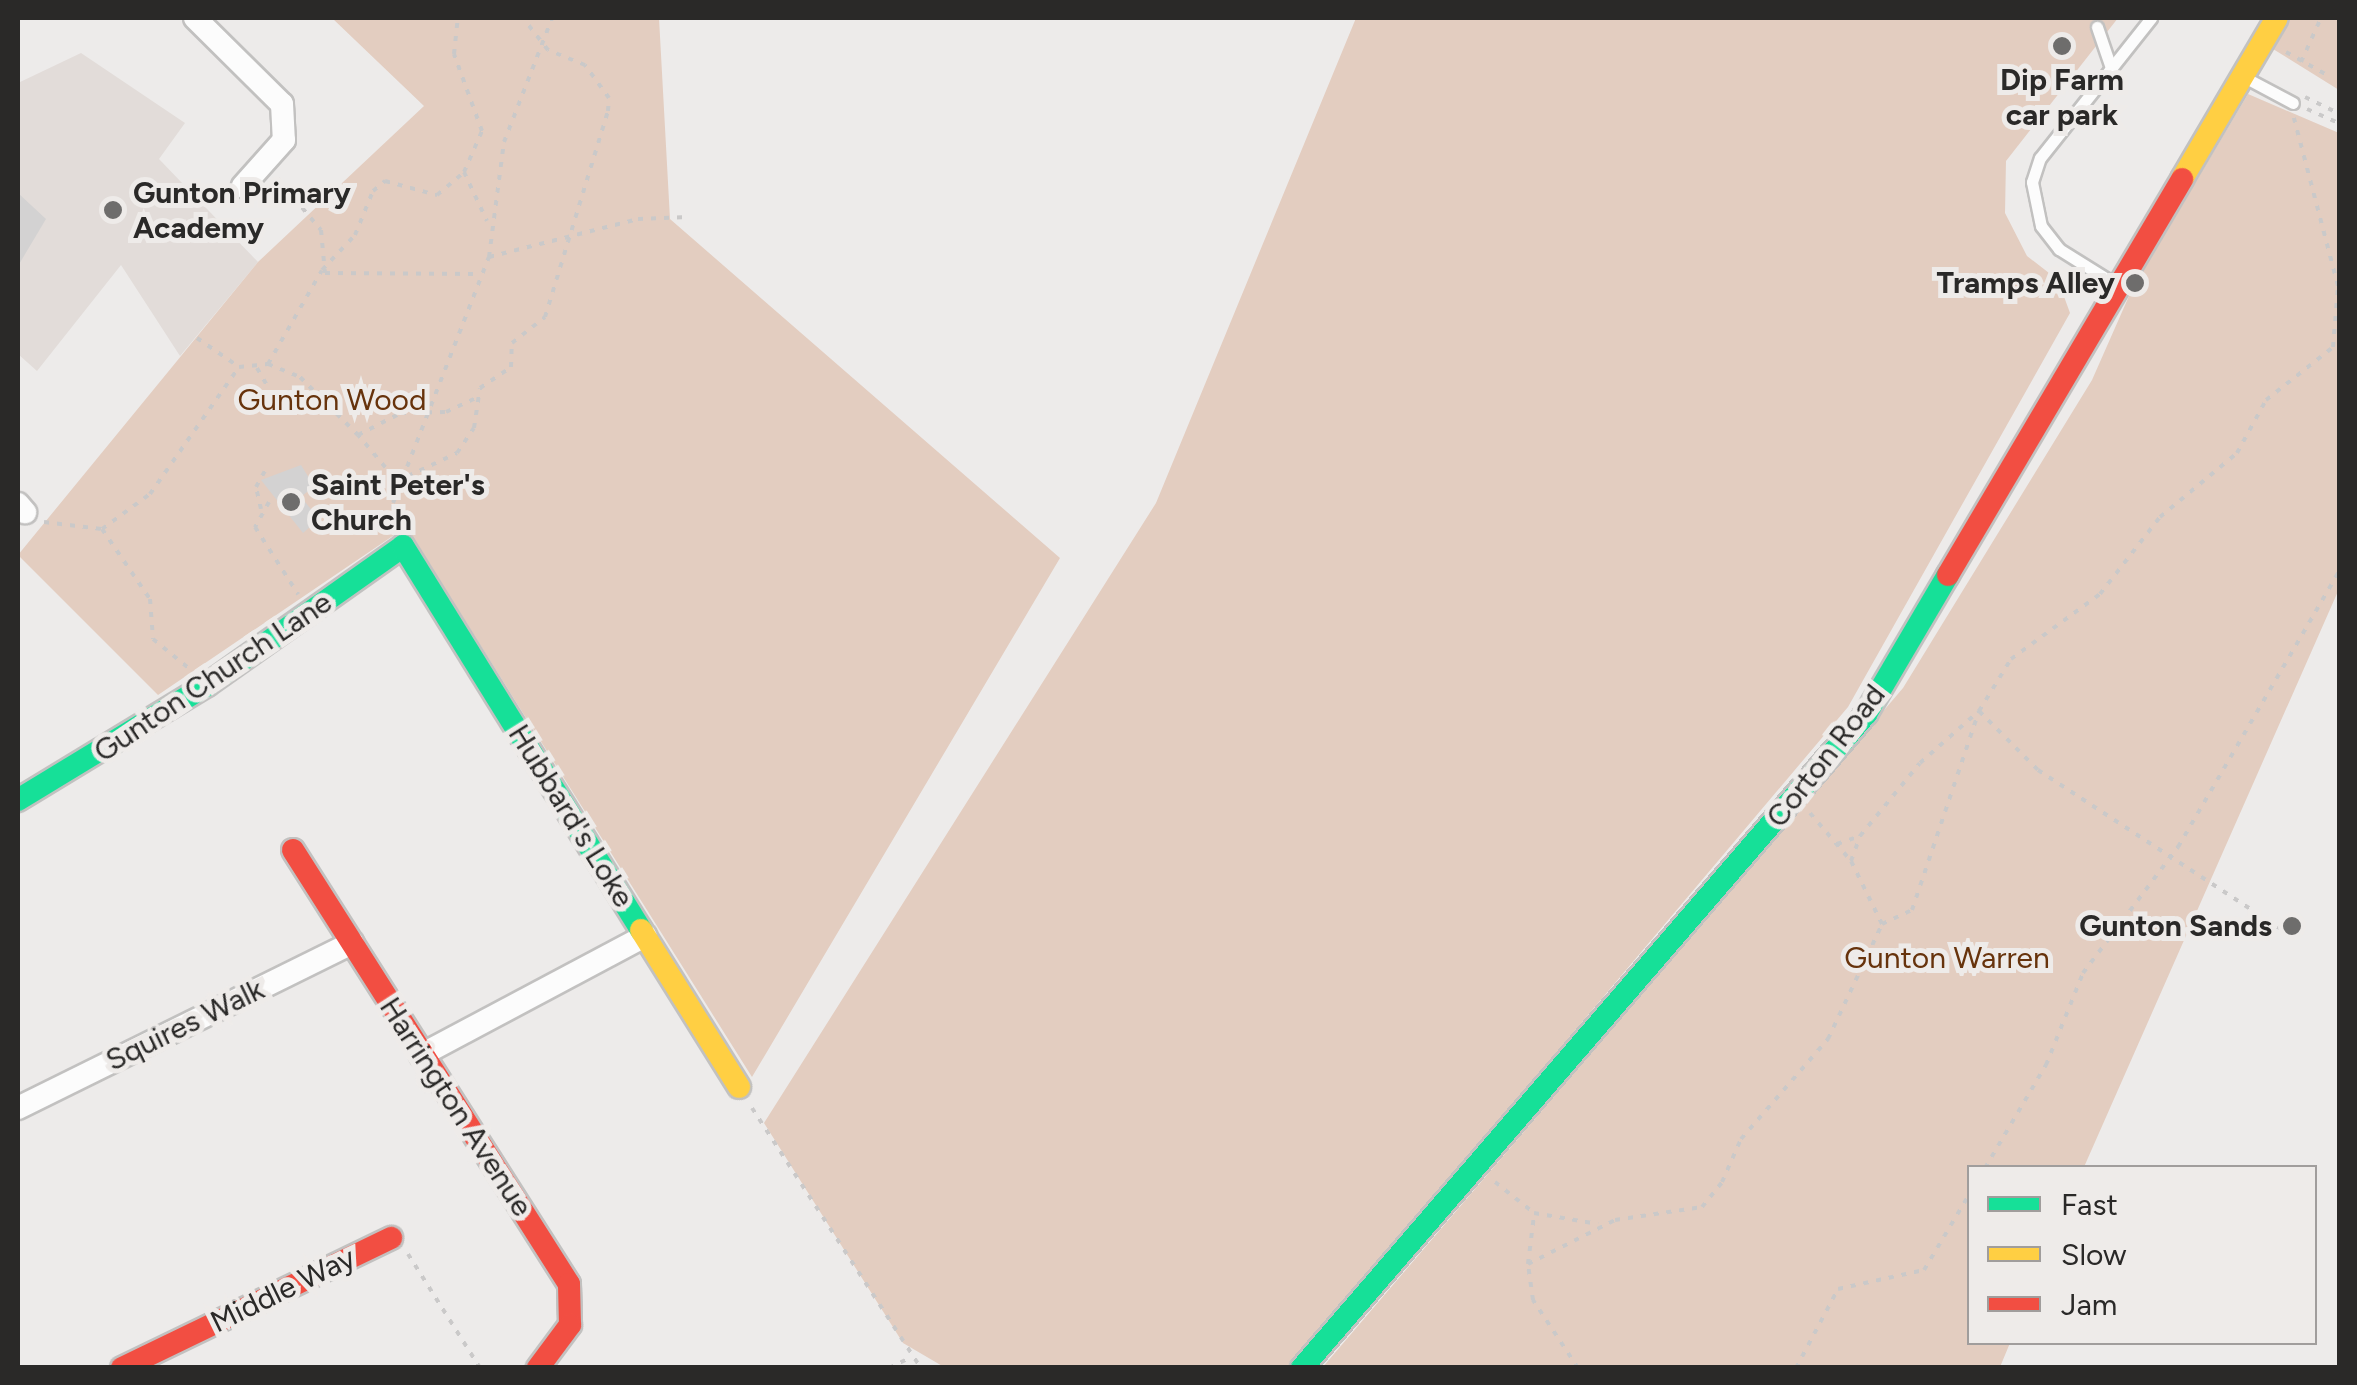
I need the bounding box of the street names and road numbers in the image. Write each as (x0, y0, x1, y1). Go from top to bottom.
street label: Gunton Church Lane (87, 584, 339, 770)
street label: Corton Road (1759, 678, 1893, 834)
street label: Hubbard's Loke (501, 718, 641, 914)
street label: Squires Walk (100, 971, 270, 1079)
street label: Harrington Avenue (372, 991, 540, 1223)
street label: Middle Way (205, 1240, 361, 1340)

